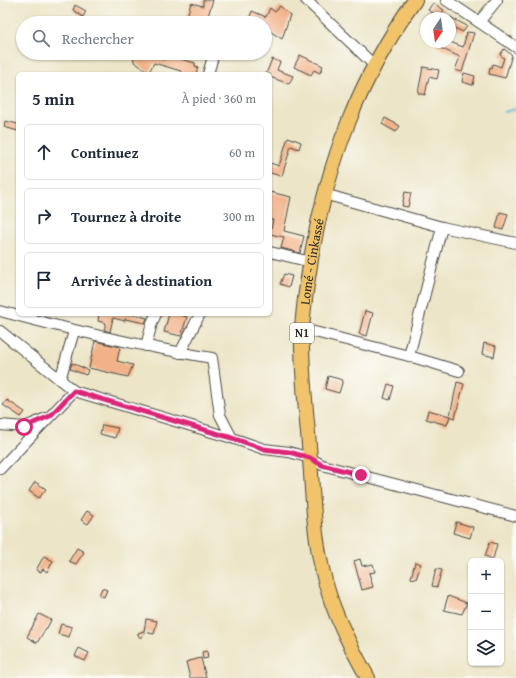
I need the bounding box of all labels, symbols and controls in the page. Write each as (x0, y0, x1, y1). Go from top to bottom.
north arrow (420, 12, 456, 48)
search box (16, 16, 272, 60)
icon: search (30, 27, 52, 49)
text: Rechercher (62, 28, 134, 49)
text: 5 min (32, 86, 74, 111)
text: À pied · 360 m (181, 89, 256, 108)
icon: ahead (33, 141, 55, 163)
text: Continuez (71, 142, 139, 163)
text: 60 m (229, 143, 255, 162)
icon: right (33, 205, 55, 227)
text: Tournez à droite (71, 206, 181, 227)
text: 300 m (223, 207, 255, 226)
street label: Lomé - Cinkassé (295, 217, 329, 306)
icon: arrive (33, 269, 55, 291)
text: Arrivée à destination (71, 270, 212, 291)
road number: N1 (290, 323, 314, 343)
route start (15, 418, 33, 436)
route end (352, 466, 370, 484)
map controls (468, 558, 504, 666)
button: + (468, 558, 504, 594)
button: − (468, 594, 504, 630)
button: layers (468, 630, 504, 666)

